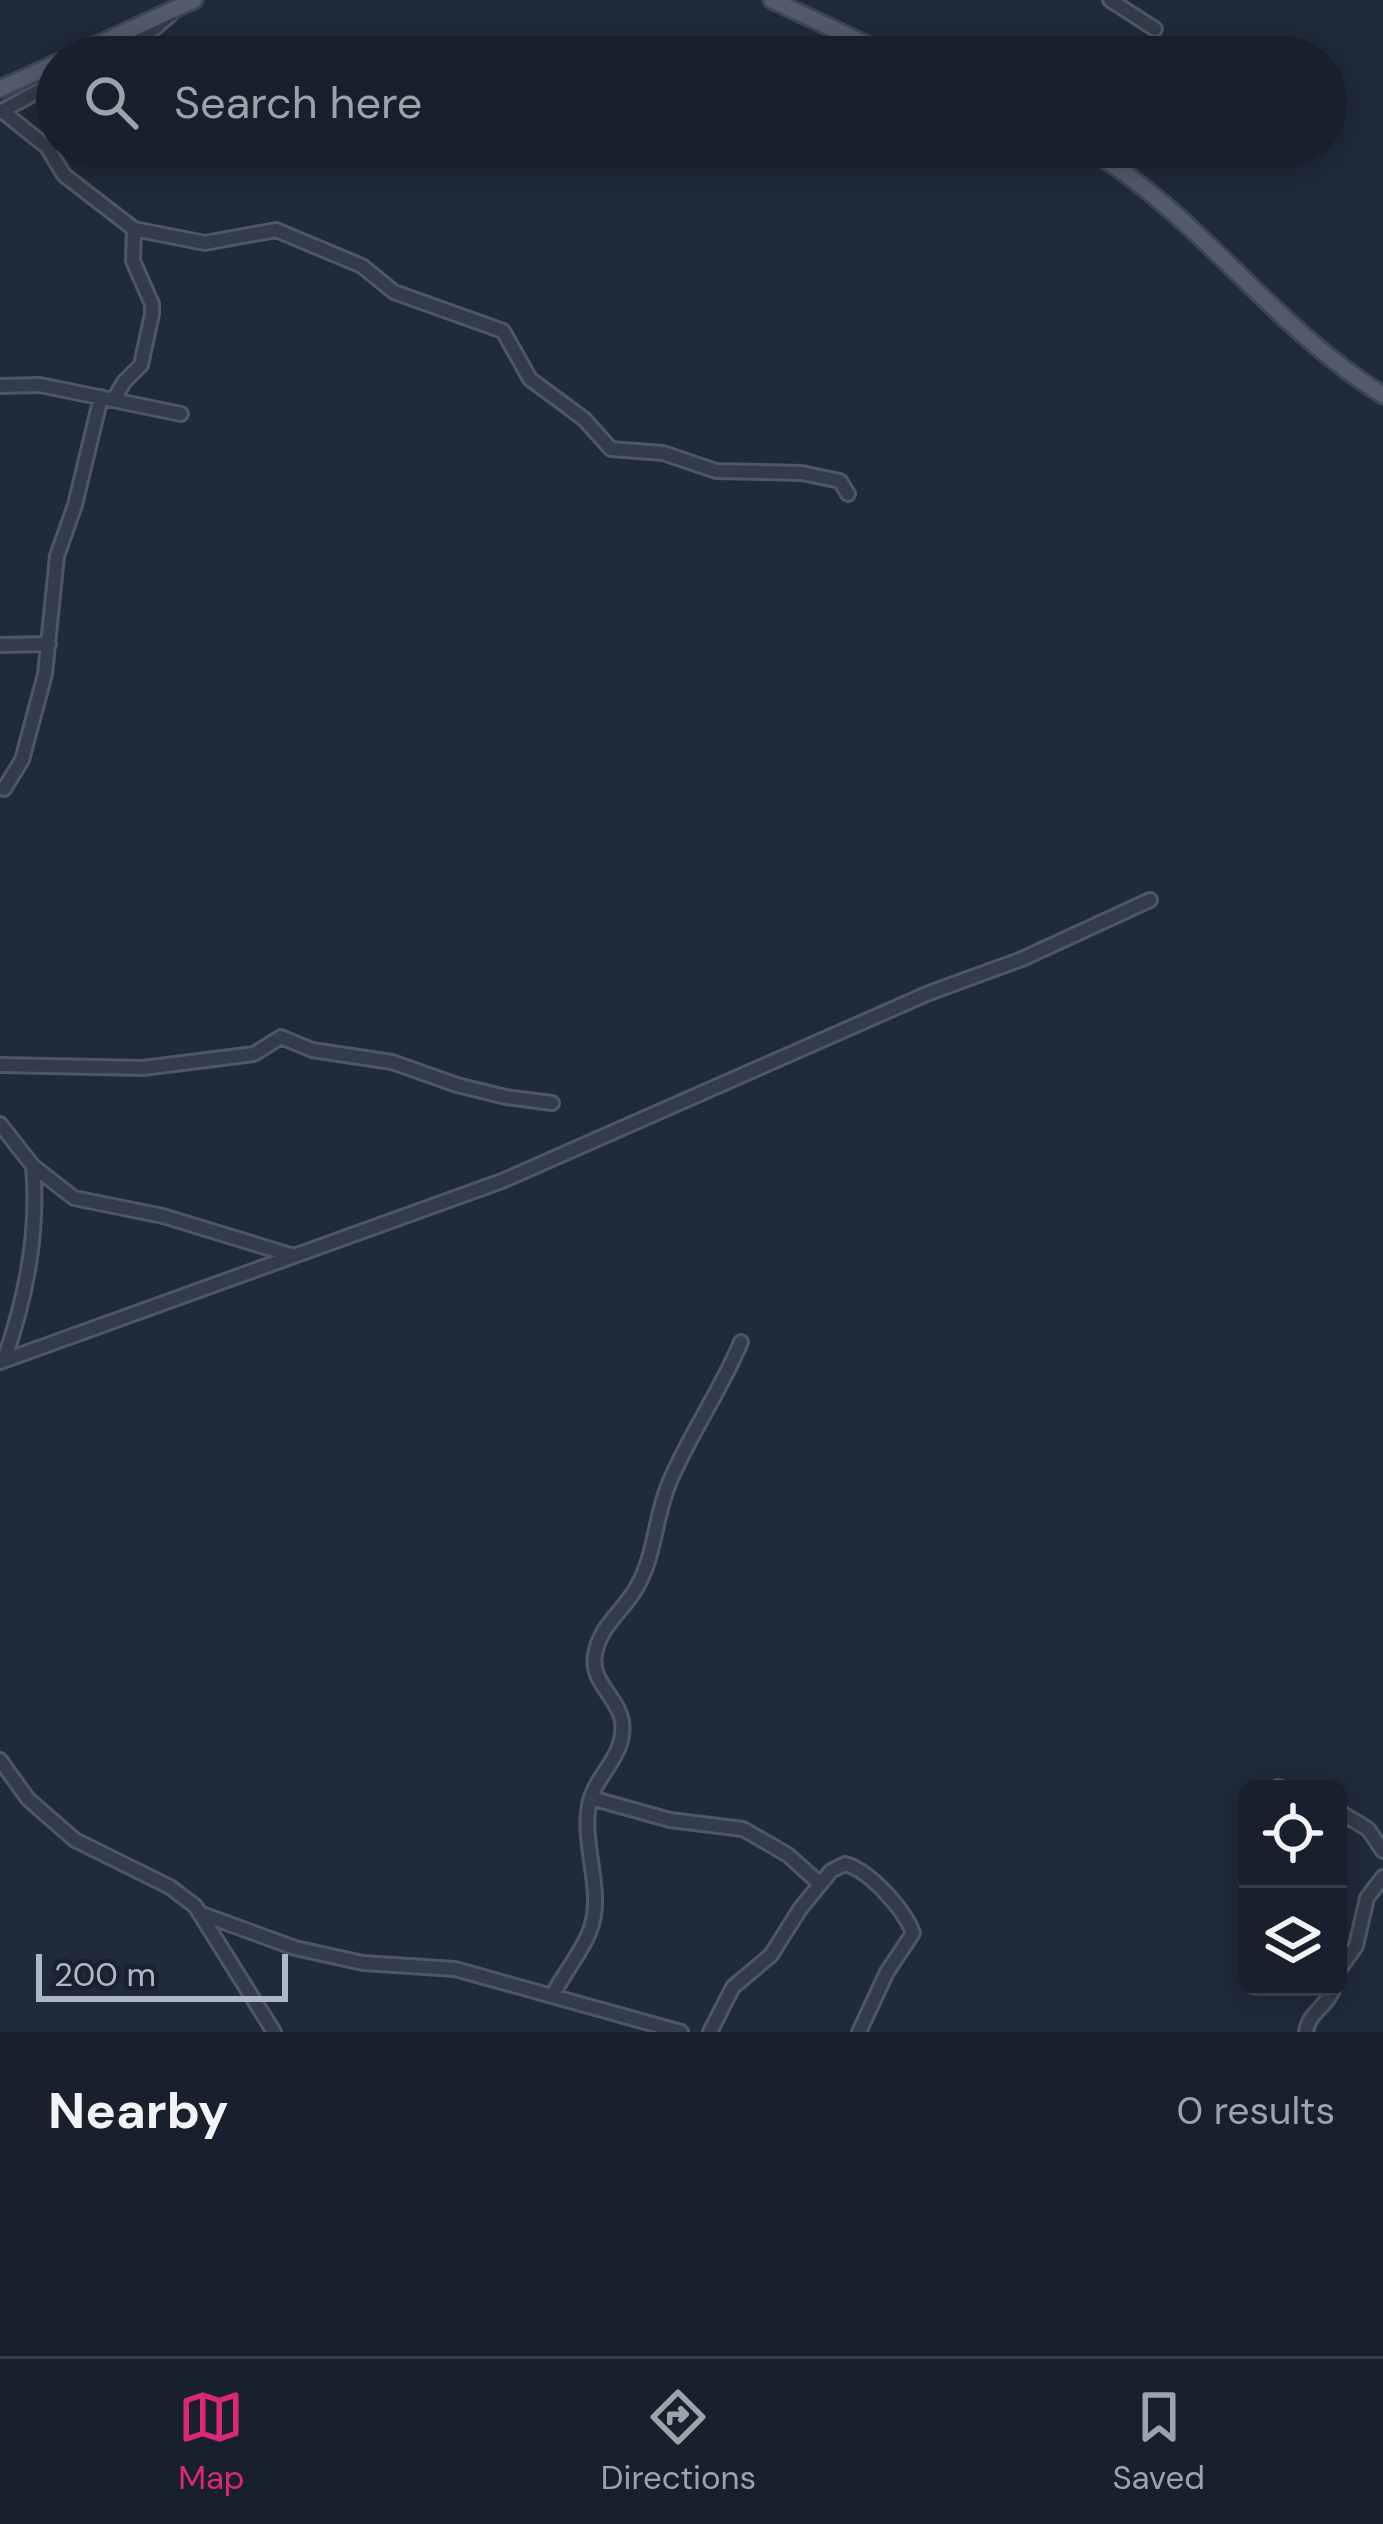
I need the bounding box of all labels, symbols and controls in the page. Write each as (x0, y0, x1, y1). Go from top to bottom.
search box (36, 36, 1347, 168)
icon: search (78, 69, 144, 135)
text: Search here (174, 73, 422, 132)
map controls (1239, 1780, 1347, 1996)
button: locate (1239, 1780, 1347, 1888)
button: layers (1239, 1888, 1347, 1996)
scale bar (36, 1948, 288, 2001)
text: 200 m (54, 1953, 156, 1996)
text: Nearby (48, 2077, 229, 2144)
text: 0 results (1177, 2085, 1335, 2136)
tab: Map (178, 2384, 245, 2499)
tab: Directions (601, 2384, 756, 2499)
tab: Saved (1112, 2384, 1205, 2499)

